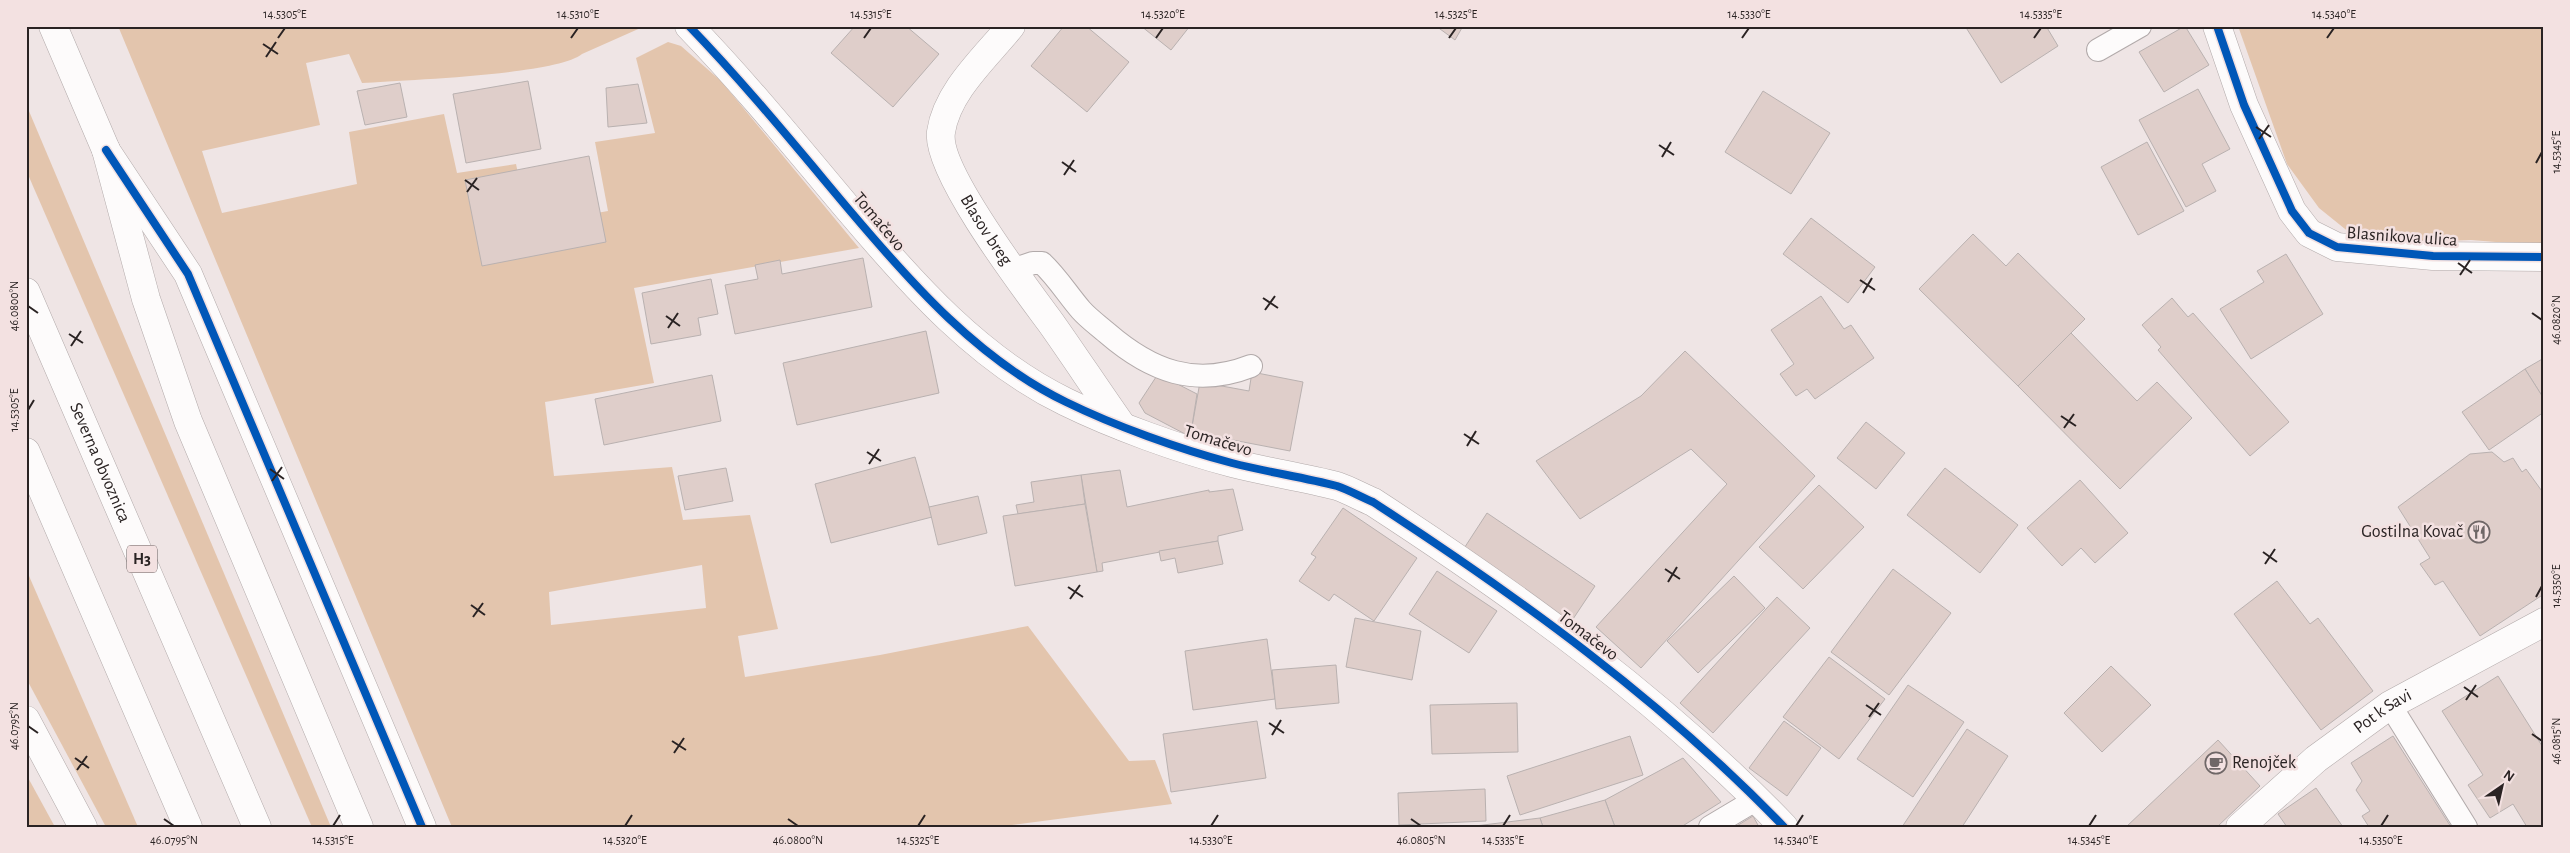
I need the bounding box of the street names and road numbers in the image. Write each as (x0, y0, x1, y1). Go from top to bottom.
street label: Tomačevo (849, 189, 909, 255)
street label: Blasov breg (957, 192, 1015, 269)
street label: Blasnikova ulica (2346, 224, 2458, 250)
street label: Severna obvoznica (66, 400, 133, 525)
street label: Tomačevo (1182, 422, 1254, 460)
road number: H3 (127, 546, 157, 572)
street label: Tomačevo (1554, 608, 1622, 664)
street label: Pot k Savi (2350, 686, 2415, 737)

